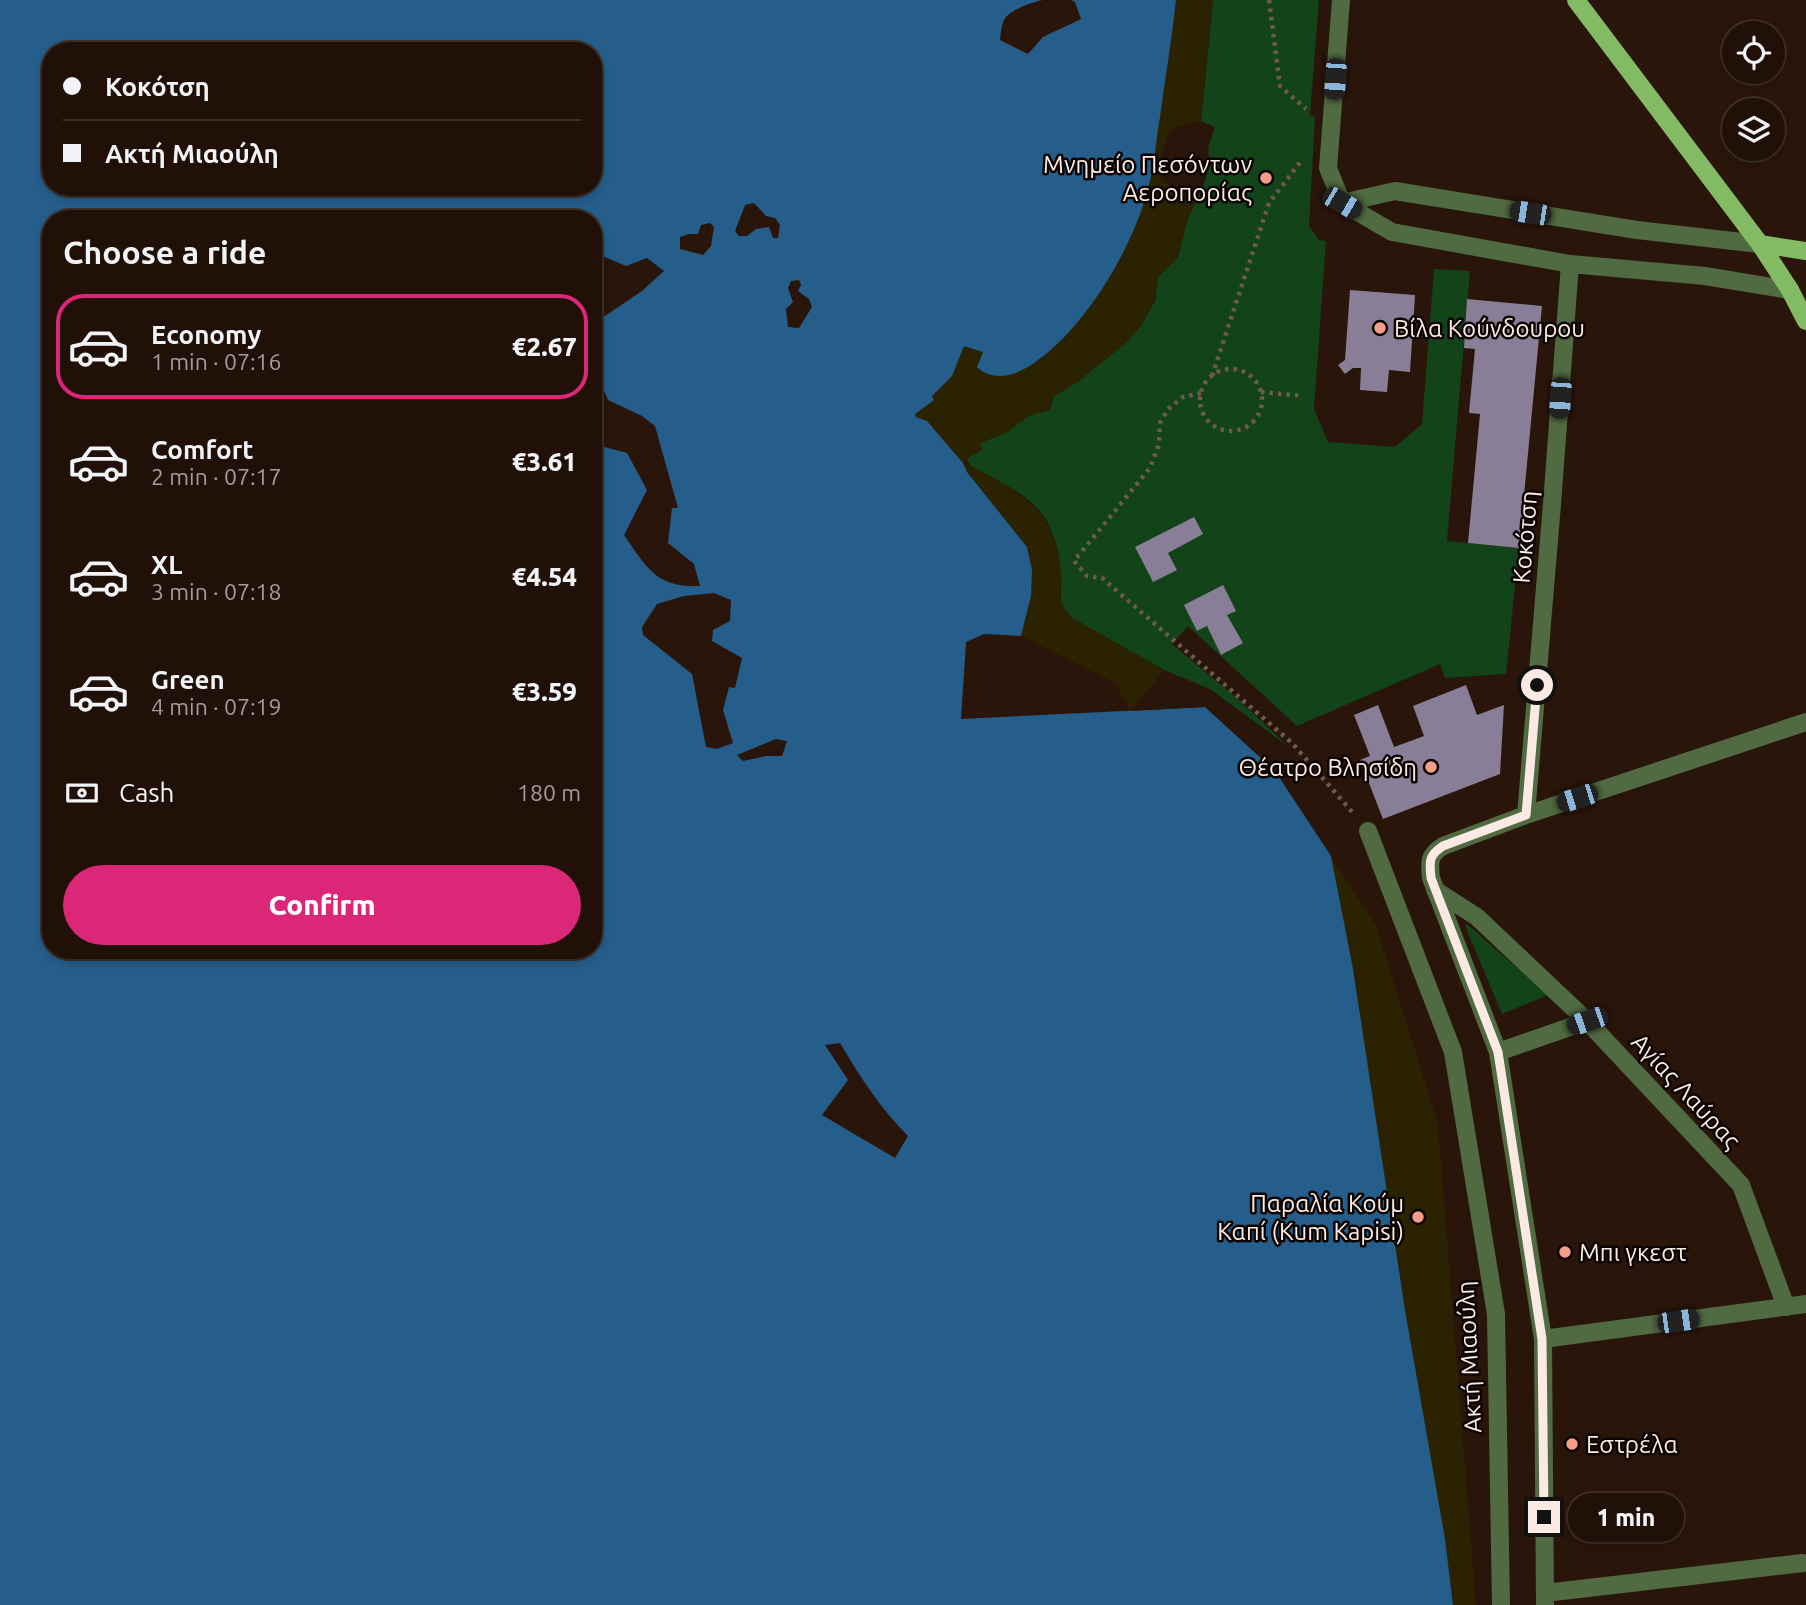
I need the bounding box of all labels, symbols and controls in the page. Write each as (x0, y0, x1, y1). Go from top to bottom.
map controls (1722, 21, 1785, 161)
button: locate (1722, 21, 1785, 84)
car (1324, 57, 1347, 101)
text: Κοκότση (105, 72, 210, 101)
button: layers (1722, 98, 1785, 161)
text: Ακτή Μιαούλη (105, 139, 279, 168)
place label: Μνημείο Πεσόντων Αεροπορίας (1043, 151, 1252, 206)
marker: Μνημείο Πεσόντων Αεροπορίας (1258, 170, 1274, 186)
car (1319, 183, 1366, 223)
car (1508, 199, 1553, 227)
text: Choose a ride (63, 234, 266, 270)
icon: car (67, 315, 130, 378)
place label: Βίλα Κούνδουρου (1394, 315, 1585, 342)
text: Economy (151, 320, 261, 349)
marker: Βίλα Κούνδουρου (1372, 320, 1388, 336)
text: €2.67 (512, 332, 577, 361)
text: 1 min · 07:16 (151, 349, 282, 374)
car (1549, 376, 1572, 420)
icon: car (67, 430, 130, 493)
text: Comfort (151, 435, 254, 464)
text: €3.61 (512, 447, 577, 476)
text: 2 min · 07:17 (151, 464, 282, 489)
street label: Κοκότση (1508, 490, 1542, 584)
icon: car (67, 545, 130, 608)
text: XL (151, 550, 182, 579)
text: €4.54 (512, 562, 577, 591)
text: 3 min · 07:18 (151, 579, 282, 604)
icon: car (67, 660, 130, 723)
text: Green (151, 665, 225, 694)
route start (1521, 669, 1553, 701)
text: €3.59 (512, 677, 577, 706)
text: 4 min · 07:19 (151, 694, 282, 719)
place label: Θέατρο Βλησίδη (1238, 754, 1417, 781)
marker: Θέατρο Βλησίδη (1423, 759, 1439, 775)
icon: cash (63, 774, 101, 812)
text: Cash (119, 778, 174, 807)
text: 180 m (517, 780, 581, 805)
car (1554, 782, 1601, 814)
button: Confirm (63, 865, 581, 945)
car (1564, 1004, 1611, 1038)
street label: Αγίας Λαύρας (1626, 1028, 1746, 1154)
place label: Παραλία Κούμ Καπί (Kum Kapisi) (1217, 1190, 1404, 1245)
marker: Παραλία Κούμ Καπί (Kum Kapisi) (1410, 1209, 1426, 1225)
place label: Μπι γκεστ (1579, 1239, 1687, 1266)
marker: Μπι γκεστ (1557, 1244, 1573, 1260)
street label: Ακτή Μιαούλη (1452, 1280, 1486, 1434)
car (1656, 1308, 1701, 1334)
place label: Εστρέλα (1586, 1431, 1678, 1458)
marker: Εστρέλα (1564, 1436, 1580, 1452)
callout: 1 min (1568, 1492, 1684, 1542)
route end (1528, 1501, 1560, 1533)
text: 1 min (1597, 1505, 1655, 1530)

